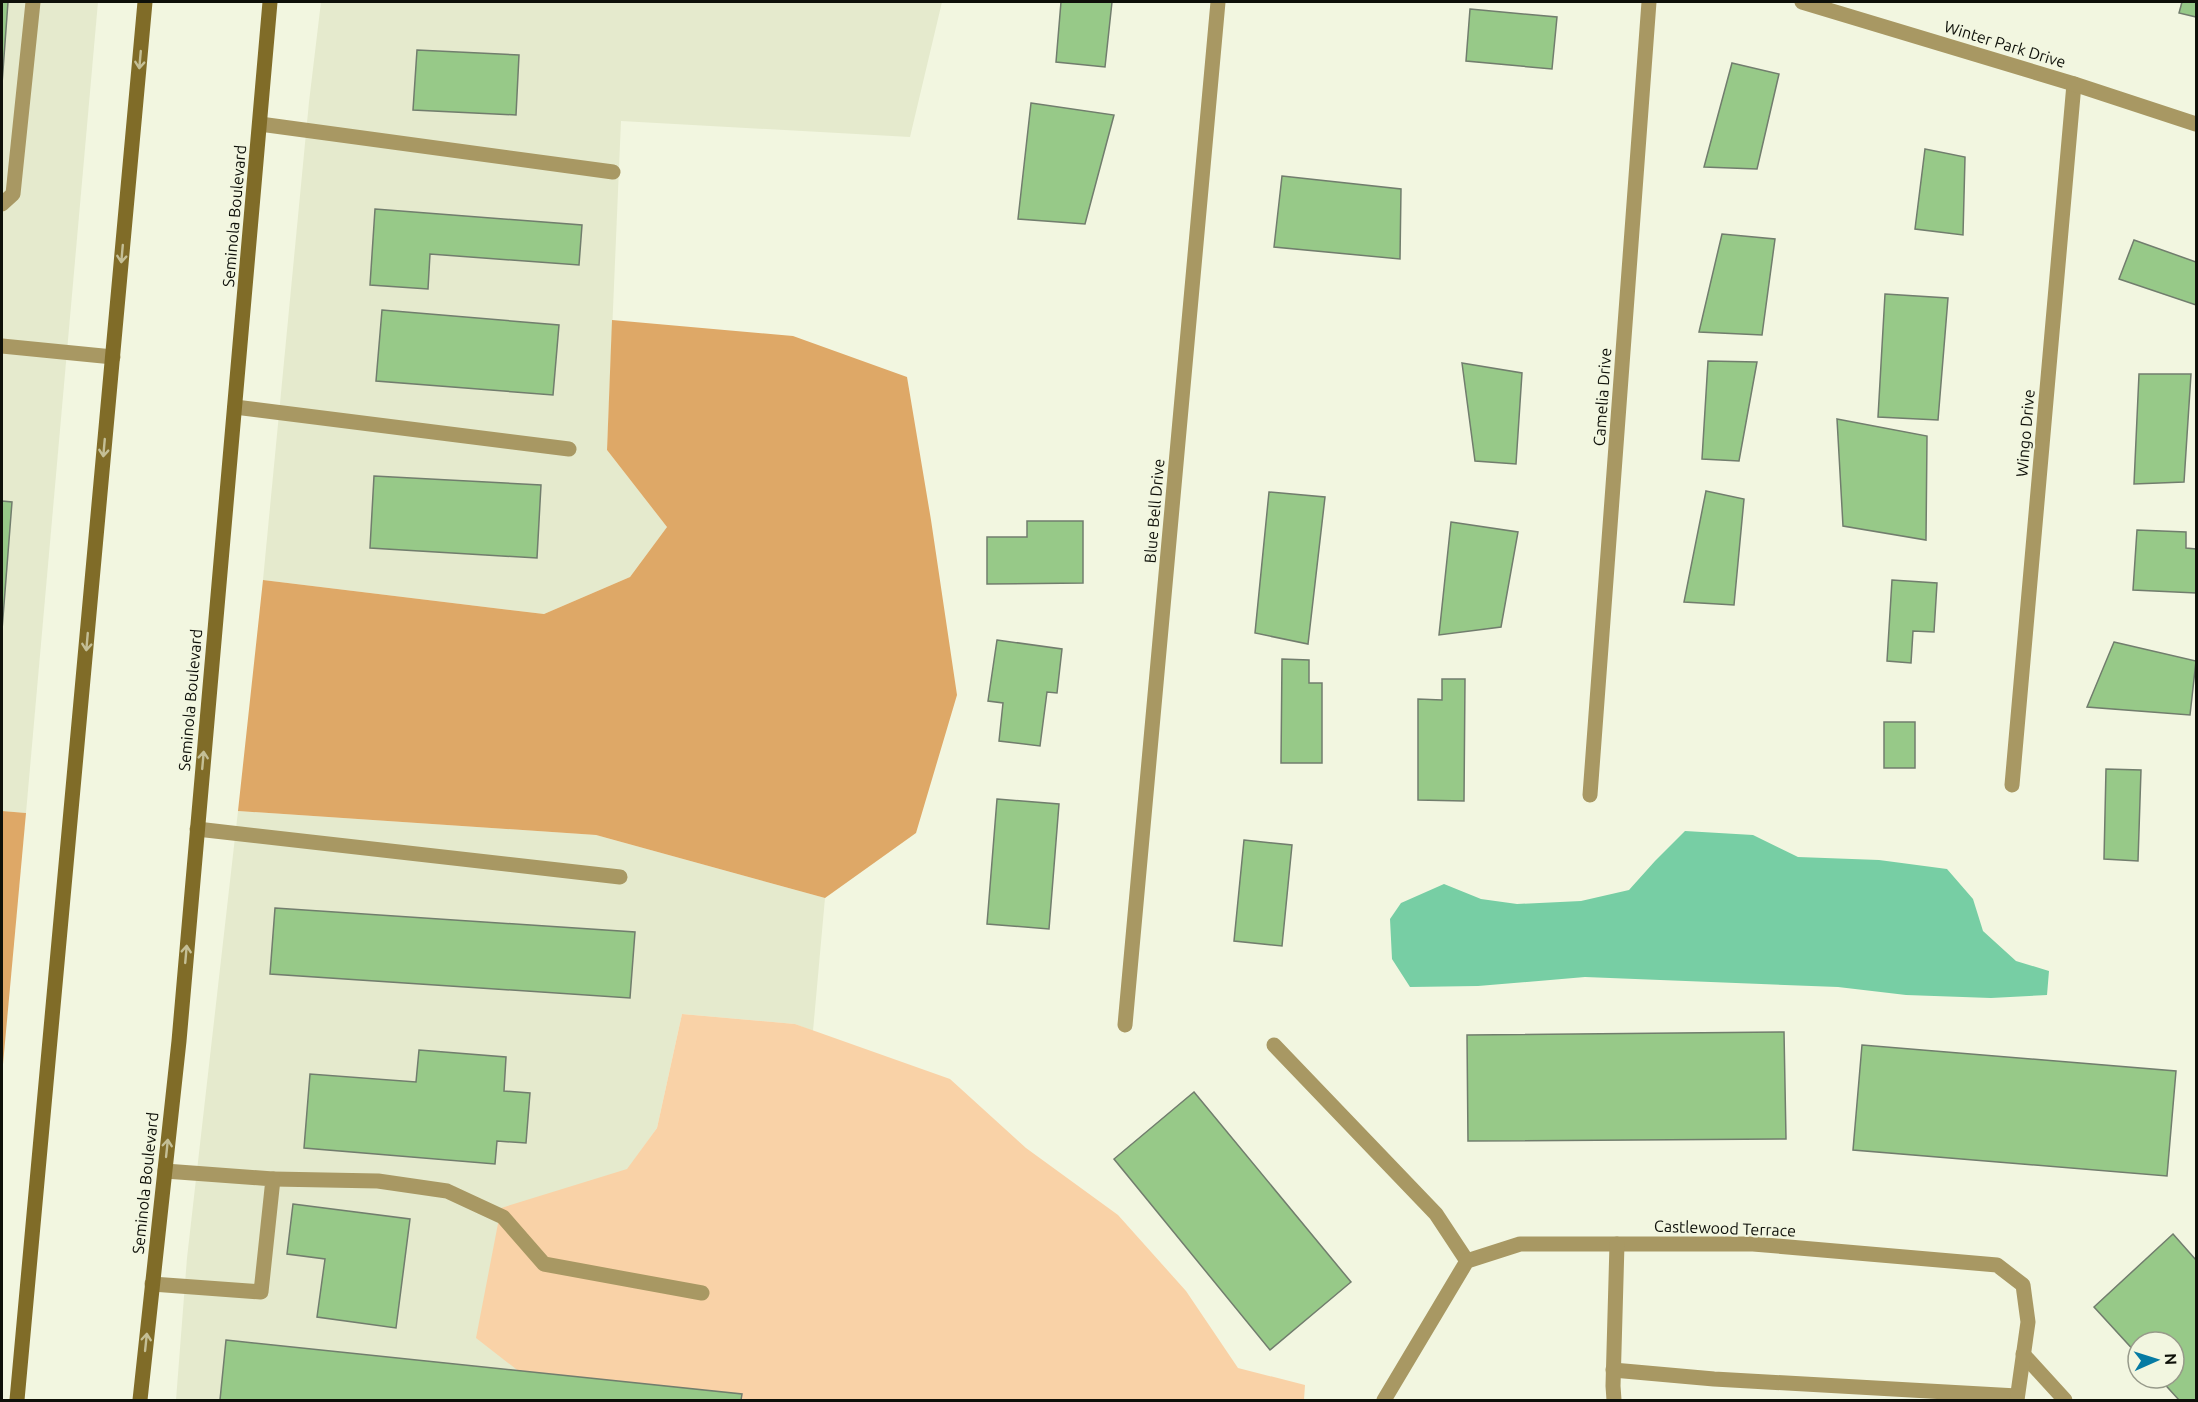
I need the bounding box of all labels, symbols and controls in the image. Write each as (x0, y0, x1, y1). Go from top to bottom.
street label: Winter Park Drive (1942, 17, 2068, 71)
one-way arrow (134, 49, 145, 69)
street label: Seminola Boulevard (219, 144, 249, 288)
one-way arrow (116, 243, 127, 263)
street label: Camelia Drive (1590, 347, 1614, 447)
street label: Wingo Drive (2012, 388, 2038, 478)
one-way arrow (98, 438, 109, 458)
street label: Blue Bell Drive (1140, 458, 1168, 564)
street label: Seminola Boulevard (175, 628, 205, 772)
one-way arrow (81, 632, 92, 652)
one-way arrow (198, 751, 209, 771)
one-way arrow (181, 945, 192, 965)
street label: Seminola Boulevard (129, 1111, 161, 1255)
one-way arrow (162, 1139, 173, 1159)
street label: Castlewood Terrace (1654, 1217, 1796, 1239)
north arrow (2126, 1330, 2186, 1390)
one-way arrow (141, 1333, 152, 1353)
text: N (2162, 1353, 2180, 1366)

